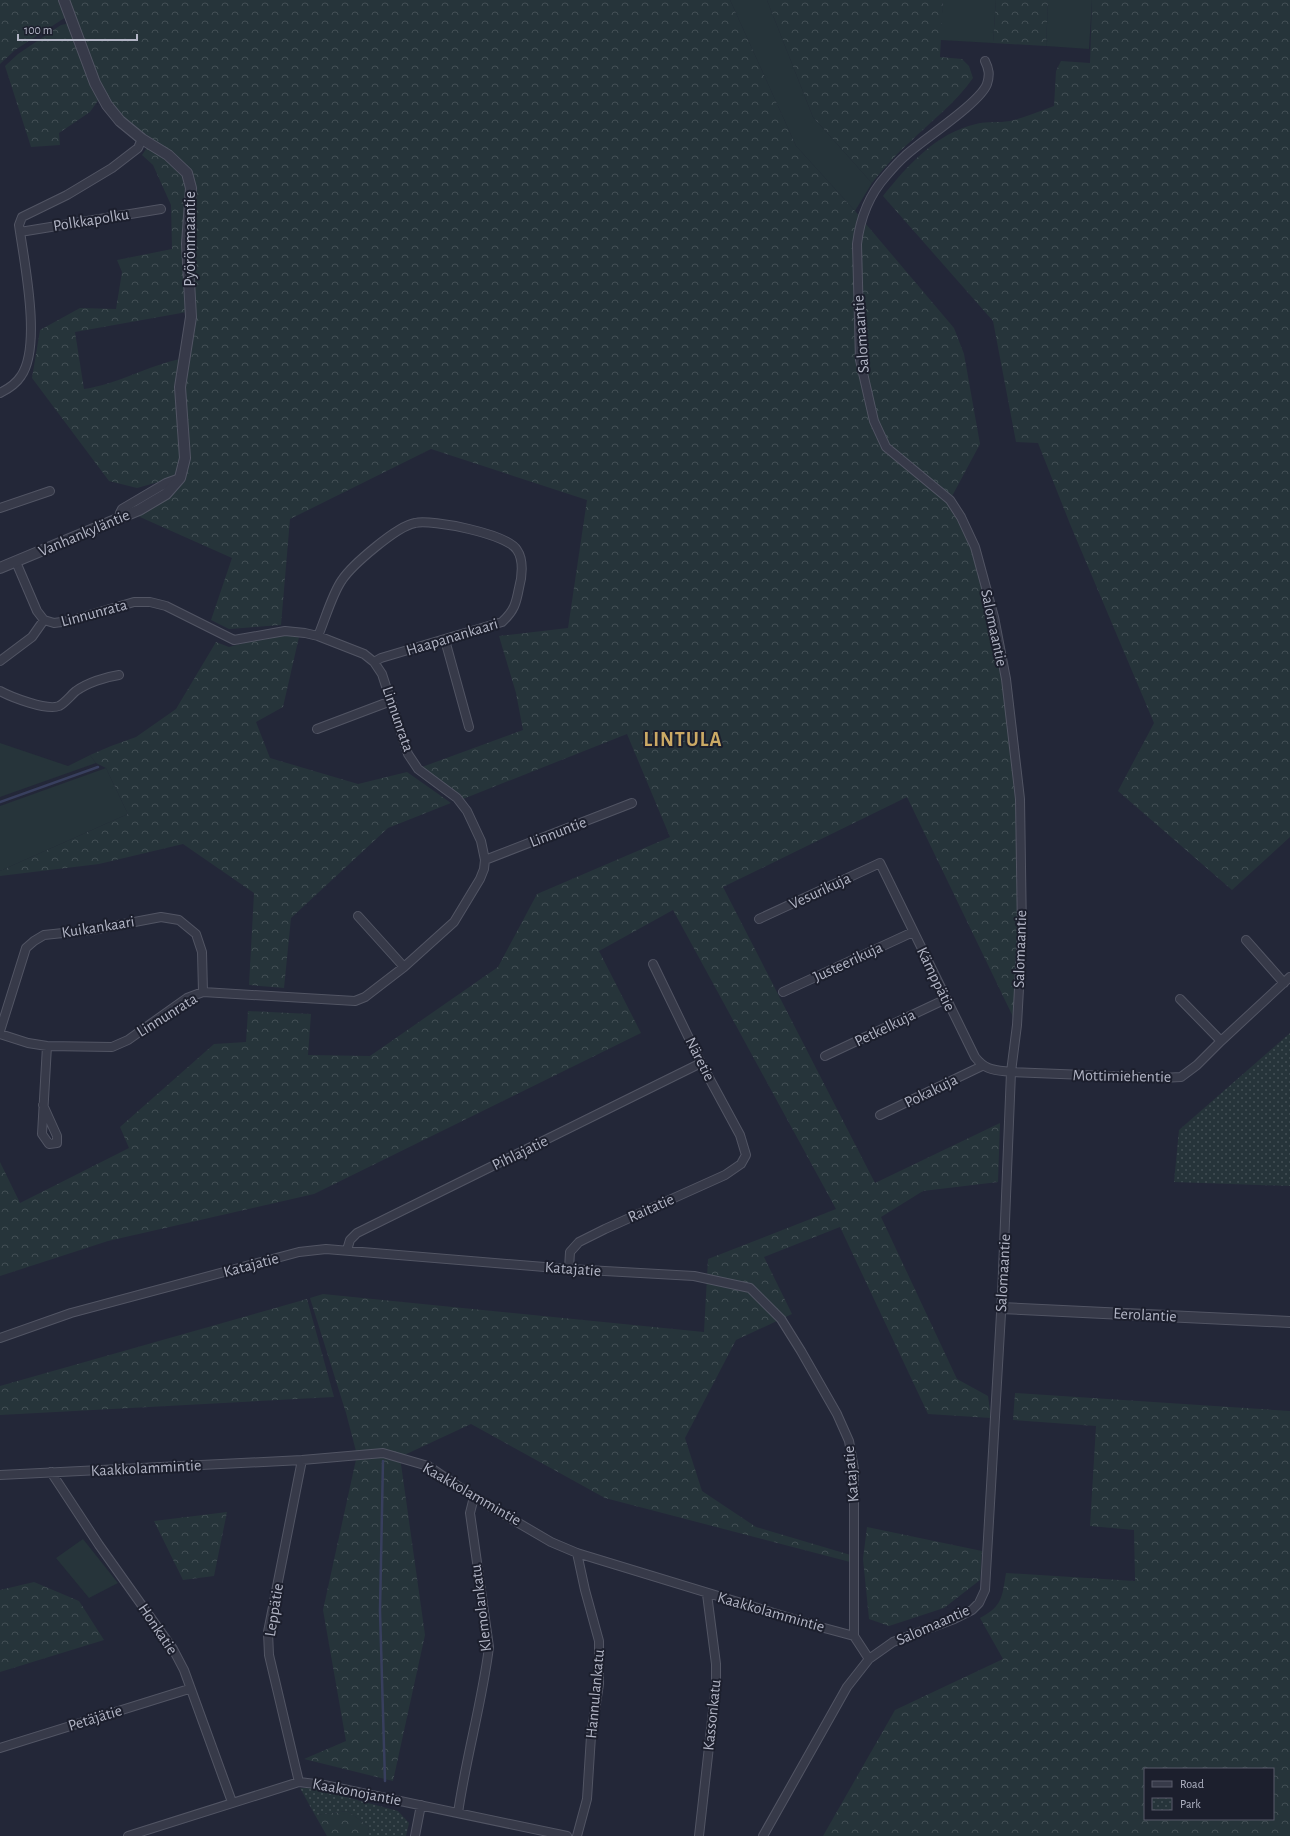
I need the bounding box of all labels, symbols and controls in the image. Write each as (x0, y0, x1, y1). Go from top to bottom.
scale bar (18, 16, 137, 42)
text: 100 m (24, 24, 52, 36)
street label: Pyörönmaantie (182, 191, 199, 287)
street label: Polkkapolku (52, 206, 130, 234)
street label: Salomaantie (850, 294, 872, 374)
street label: Vanhankyläntie (36, 507, 132, 560)
street label: Salomaantie (978, 588, 1010, 668)
street label: Linnunrata (59, 596, 129, 630)
street label: Haapanankaari (404, 615, 500, 659)
street label: Linnunrata (379, 684, 417, 754)
district label: LINTULA (644, 730, 722, 750)
street label: Linnuntie (527, 814, 589, 850)
street label: Vesurikuja (787, 870, 854, 913)
street label: Salomaantie (1011, 910, 1029, 988)
street label: Kuikankaari (60, 913, 136, 941)
street label: Justeerikuja (811, 939, 886, 986)
street label: Kämppätie (914, 945, 958, 1013)
street label: Linnunrata (134, 990, 200, 1040)
street label: Petkelkuja (852, 1006, 918, 1050)
street label: Näretie (682, 1035, 718, 1083)
street label: Mottimiehentie (1073, 1067, 1171, 1085)
street label: Pokakuja (902, 1071, 961, 1112)
street label: Pihlajatie (490, 1133, 551, 1174)
street label: Raitatie (626, 1191, 676, 1225)
street label: Salomaantie (993, 1233, 1013, 1313)
street label: Katajatie (222, 1250, 281, 1281)
street label: Katajatie (544, 1259, 602, 1280)
street label: Eerolantie (1113, 1305, 1177, 1325)
street label: Katajatie (841, 1445, 862, 1503)
street label: Kaakkolammintie (90, 1457, 202, 1479)
street label: Kaakkolammintie (420, 1459, 524, 1529)
street label: Klemolankatu (468, 1563, 494, 1653)
street label: Leppätie (262, 1582, 286, 1638)
street label: Kaakkolammintie (716, 1589, 826, 1635)
street label: Honkatie (135, 1601, 181, 1657)
street label: Salomaantie (894, 1602, 972, 1648)
street label: Hannulankatu (583, 1649, 607, 1739)
street label: Kassonkatu (700, 1679, 724, 1751)
street label: Petäjätie (66, 1702, 124, 1735)
legend (1144, 1768, 1274, 1820)
street label: Kaakonojantie (311, 1776, 403, 1809)
text: Road (1180, 1778, 1204, 1790)
text: Park (1180, 1798, 1201, 1810)

